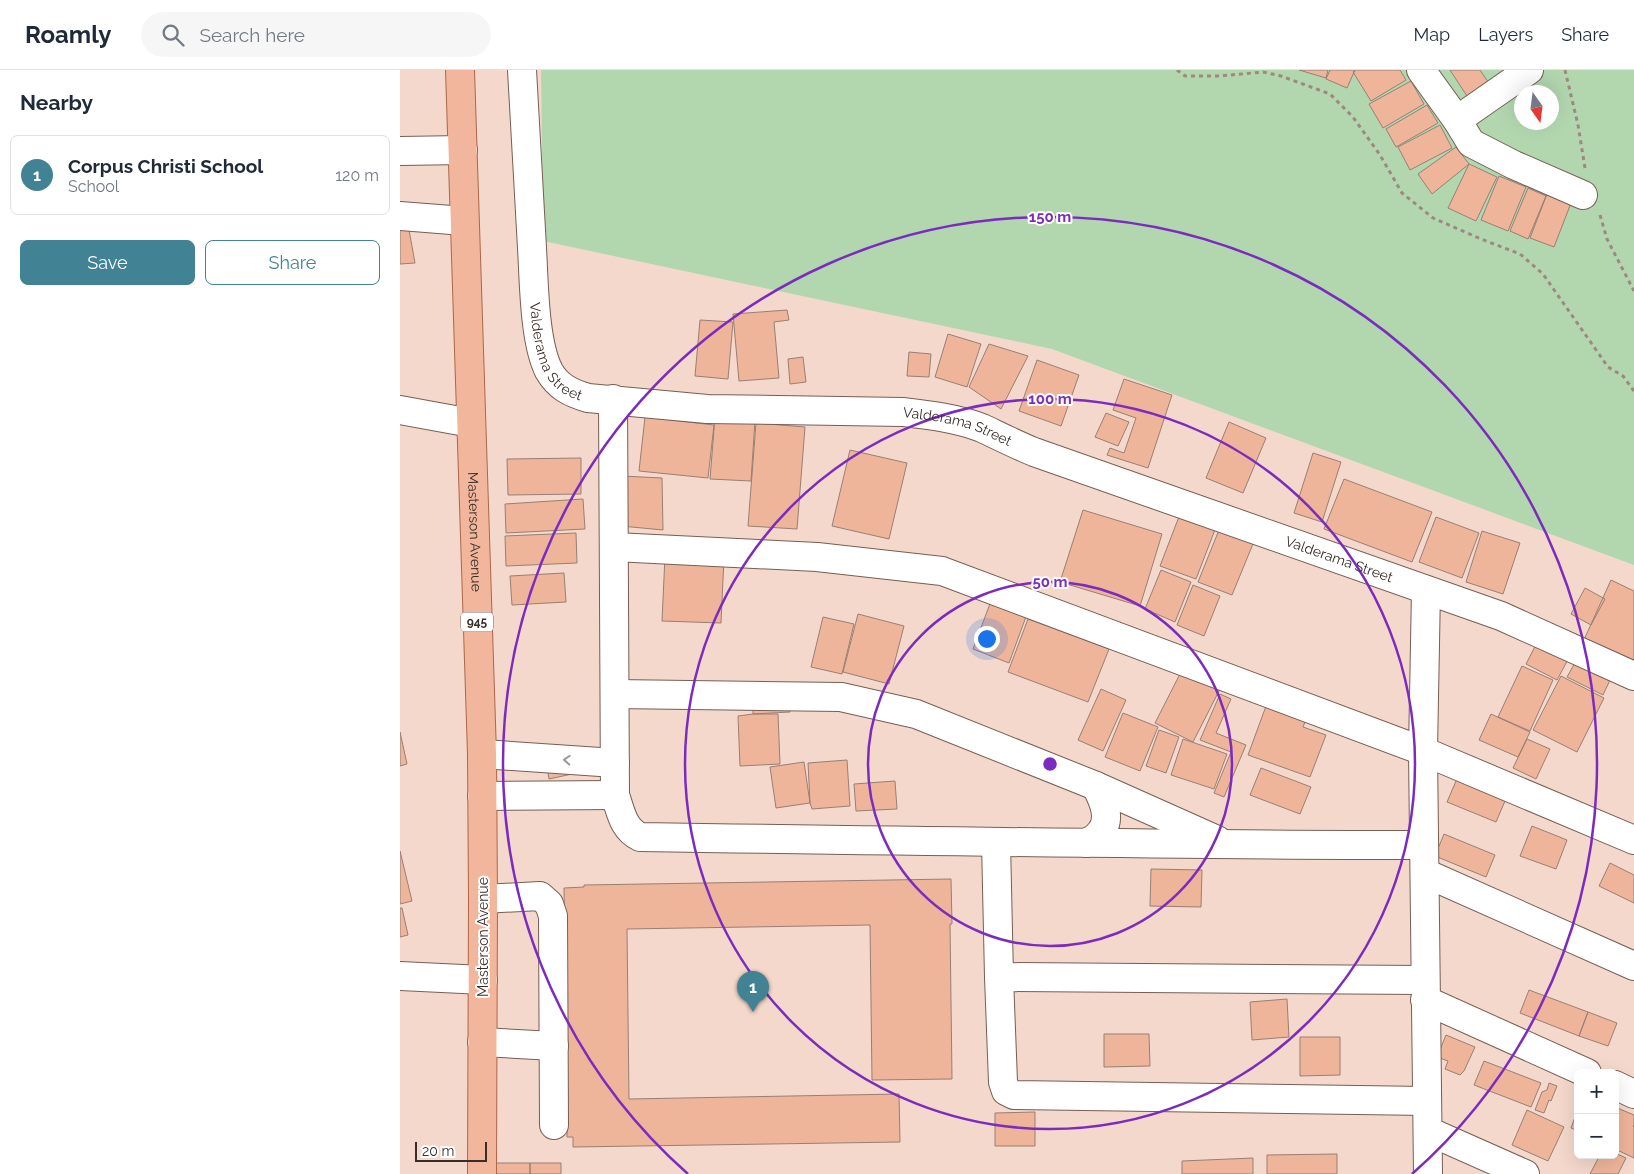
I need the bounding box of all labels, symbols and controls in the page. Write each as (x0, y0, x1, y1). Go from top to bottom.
search box (141, 12, 491, 57)
text: Roamly (25, 20, 111, 49)
icon: search (159, 21, 187, 49)
text: Search here (199, 24, 305, 46)
text: Map (1414, 24, 1450, 45)
text: Layers (1478, 24, 1533, 45)
text: Share (1561, 24, 1609, 45)
north arrow (1514, 85, 1559, 130)
text: Nearby (20, 90, 93, 115)
text: Corpus Christi School (68, 155, 263, 177)
text: 1 (33, 166, 41, 185)
text: 120 m (335, 166, 379, 185)
text: School (68, 177, 119, 196)
text: 150 m (1029, 208, 1071, 226)
button: Save (20, 240, 195, 285)
button: Share (205, 240, 380, 285)
street label: Valderama Street (527, 302, 585, 404)
text: 100 m (1028, 390, 1072, 408)
street label: Valderama Street (902, 404, 1015, 449)
street label: Masterson Avenue (465, 472, 485, 592)
street label: Valderama Street (1283, 533, 1395, 585)
text: 50 m (1032, 573, 1068, 591)
road number: 945 (461, 612, 493, 632)
your location (974, 626, 1000, 652)
one-way arrow (562, 755, 570, 766)
centre of rings (1041, 755, 1059, 773)
street label: Masterson Avenue (475, 877, 491, 997)
pin: 1 (737, 971, 769, 1012)
map controls (1574, 1069, 1619, 1159)
button: + (1574, 1069, 1619, 1114)
button: − (1574, 1114, 1619, 1159)
scale bar (415, 1139, 488, 1162)
text: 20 m (422, 1143, 454, 1159)

